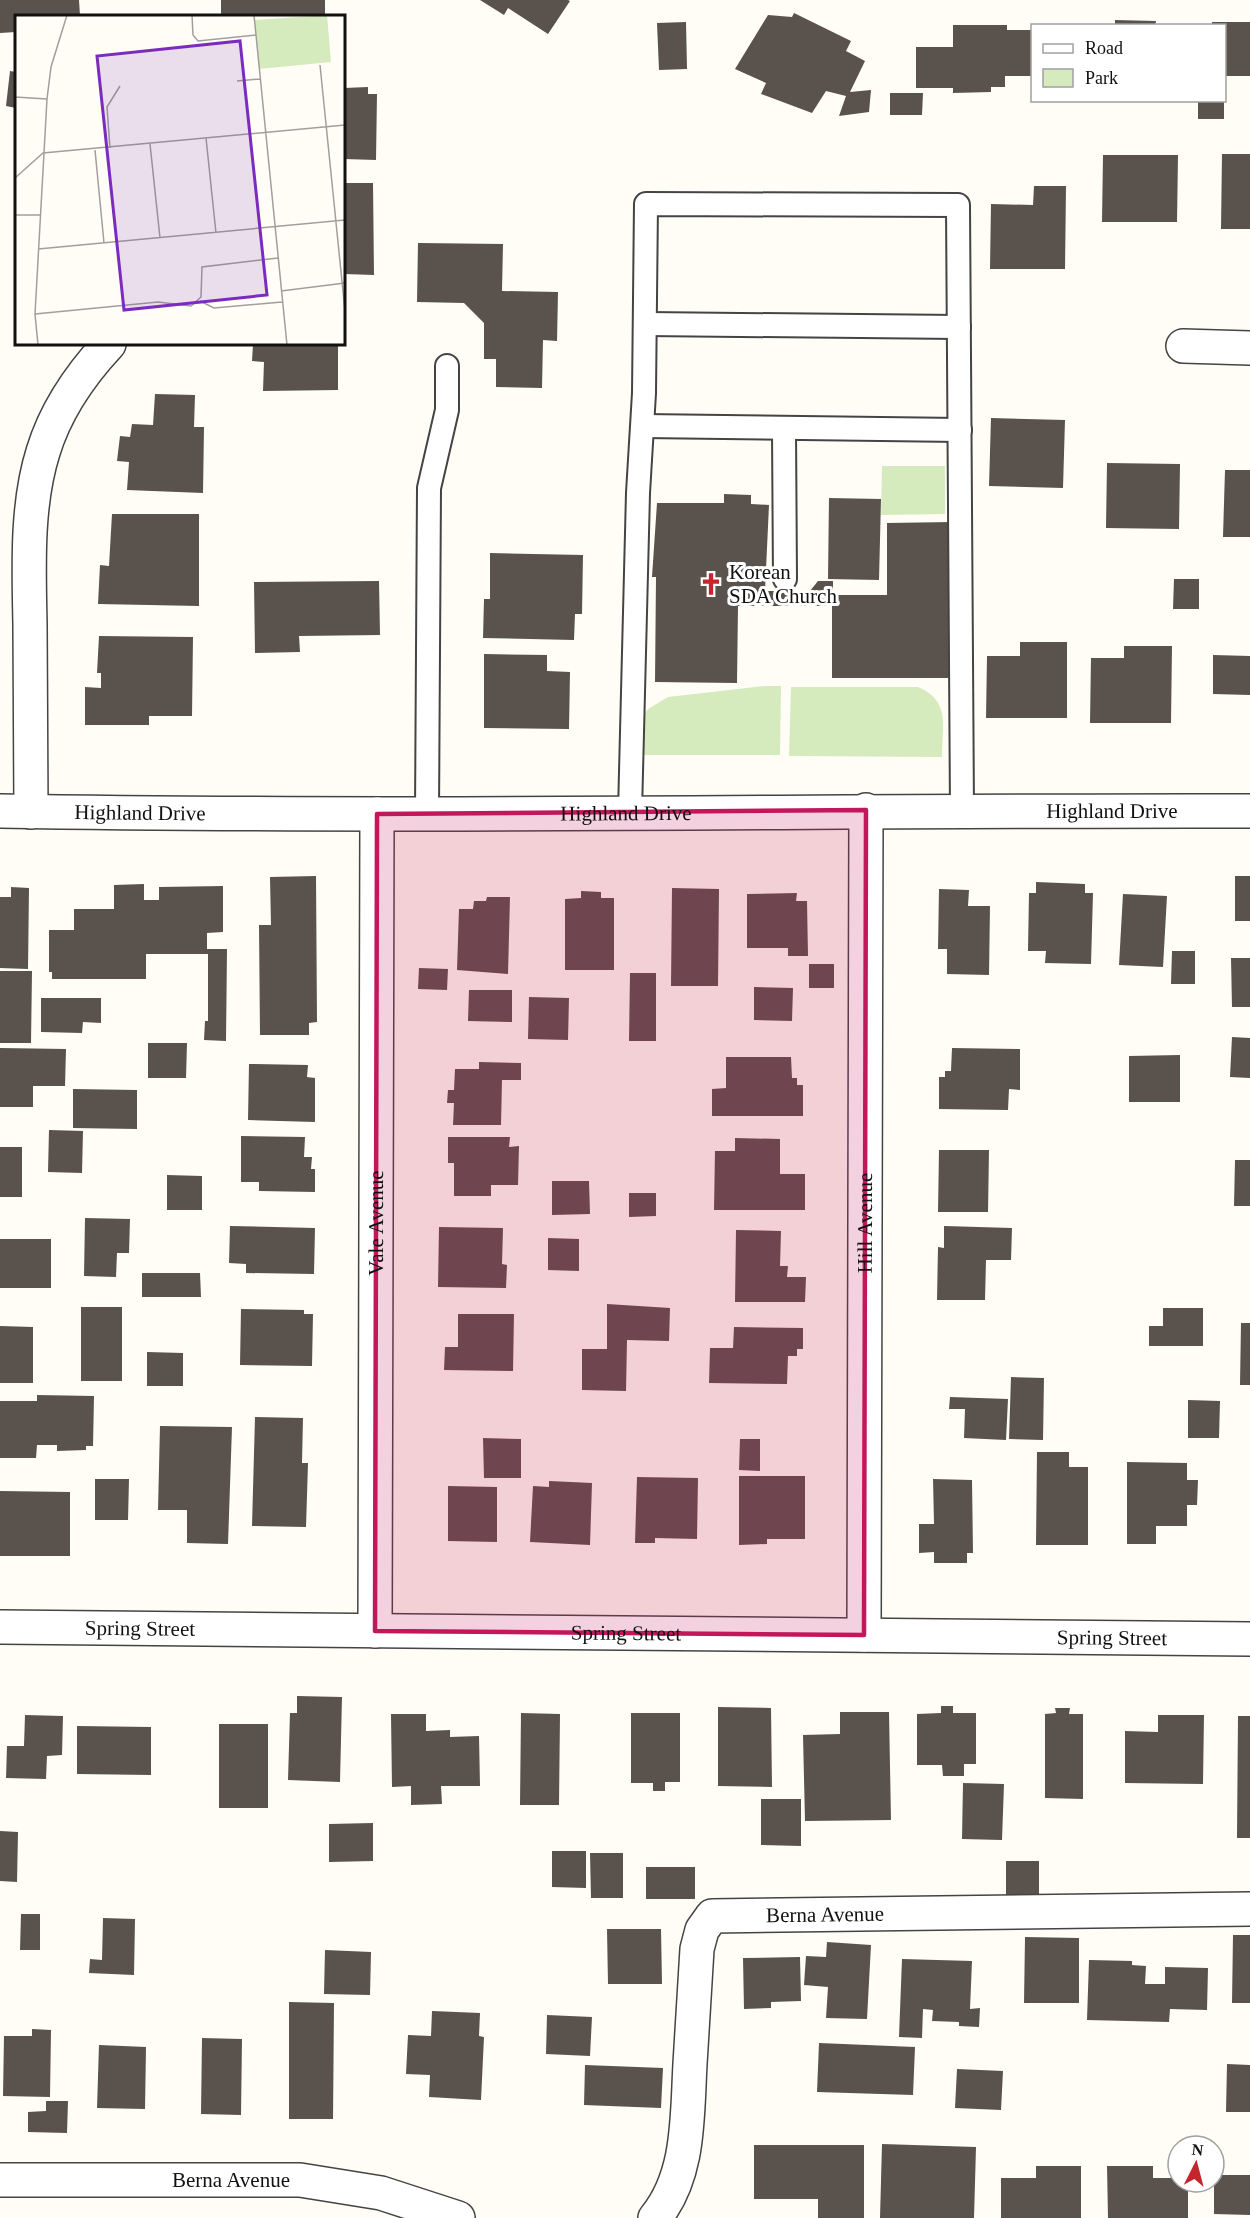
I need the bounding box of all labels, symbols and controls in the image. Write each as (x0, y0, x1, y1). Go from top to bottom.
inset map (15, 15, 345, 345)
legend (1031, 24, 1226, 102)
text: Road (1085, 38, 1123, 58)
text: Park (1085, 68, 1118, 88)
place label: Korean SDA Church (729, 560, 837, 608)
church icon: Korean SDA Church (698, 571, 724, 597)
street label: Highland Drive (1046, 799, 1178, 823)
street label: Highland Drive (74, 800, 206, 825)
street label: Highland Drive (560, 801, 692, 826)
street label: Vale Avenue (364, 1170, 388, 1276)
street label: Hill Avenue (853, 1173, 877, 1273)
street label: Spring Street (85, 1616, 195, 1641)
street label: Spring Street (571, 1620, 681, 1646)
street label: Spring Street (1057, 1625, 1167, 1650)
street label: Berna Avenue (766, 1902, 884, 1927)
north arrow (1166, 2134, 1226, 2194)
text: N (1191, 2141, 1205, 2159)
street label: Berna Avenue (172, 2168, 290, 2192)

